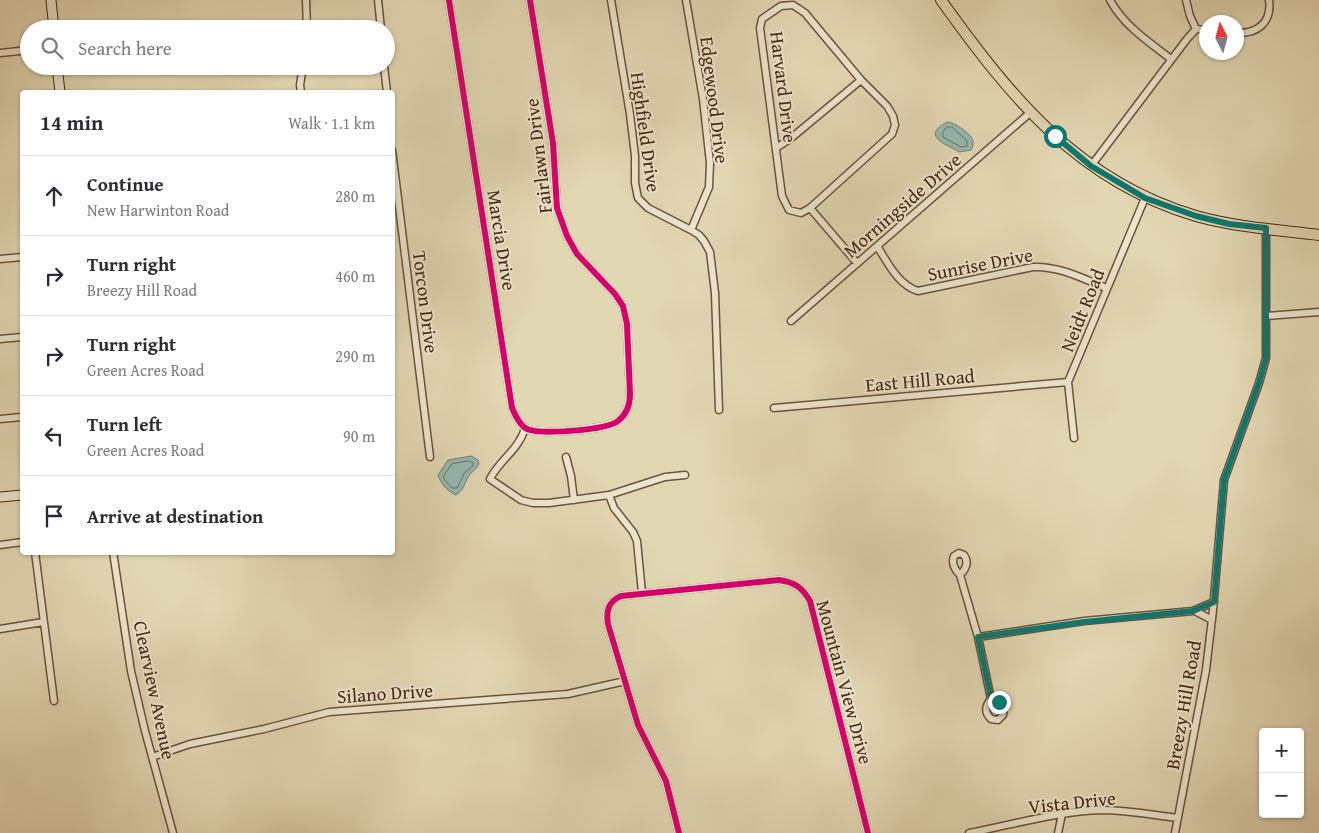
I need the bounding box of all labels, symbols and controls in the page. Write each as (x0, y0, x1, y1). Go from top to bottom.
north arrow (1199, 15, 1244, 60)
search box (20, 20, 395, 75)
street label: Harvard Drive (763, 30, 805, 144)
icon: search (38, 34, 66, 62)
text: Search here (78, 34, 172, 62)
street label: Edgewood Drive (693, 35, 737, 165)
street label: Highfield Drive (624, 70, 668, 194)
street label: Fairlawn Drive (517, 97, 559, 215)
text: 14 min (40, 107, 103, 138)
text: Walk · 1.1 km (288, 111, 375, 135)
route start (1044, 125, 1067, 148)
street label: Morningside Drive (837, 146, 967, 264)
text: Continue (87, 170, 164, 198)
icon: ahead (40, 182, 68, 210)
text: 280 m (335, 184, 375, 208)
street label: Marcia Drive (480, 188, 524, 292)
text: New Harwinton Road (87, 198, 229, 222)
street label: Sunrise Drive (925, 240, 1035, 288)
street label: Torcon Drive (406, 249, 446, 355)
text: Turn right (87, 250, 176, 278)
icon: right (40, 262, 68, 290)
street label: Neidt Road (1053, 263, 1112, 356)
text: 460 m (335, 264, 375, 288)
text: Breezy Hill Road (87, 278, 197, 302)
text: Turn right (87, 330, 176, 358)
icon: right (40, 342, 68, 370)
text: 290 m (335, 344, 375, 368)
text: Green Acres Road (87, 358, 204, 382)
street label: East Hill Road (864, 361, 977, 399)
text: Turn left (87, 410, 162, 438)
icon: left (40, 422, 68, 450)
text: 90 m (343, 424, 375, 448)
text: Green Acres Road (87, 438, 204, 462)
icon: arrive (40, 502, 68, 530)
text: Arrive at destination (87, 502, 263, 530)
street label: Mountain View Drive (810, 597, 880, 767)
street label: Clearview Avenue (127, 618, 183, 762)
street label: Breezy Hill Road (1158, 637, 1208, 772)
street label: Silano Drive (336, 676, 434, 710)
route end (988, 691, 1011, 714)
map controls (1259, 728, 1304, 818)
button: + (1259, 728, 1304, 773)
button: − (1259, 773, 1304, 818)
street label: Vista Drive (1027, 783, 1117, 821)

